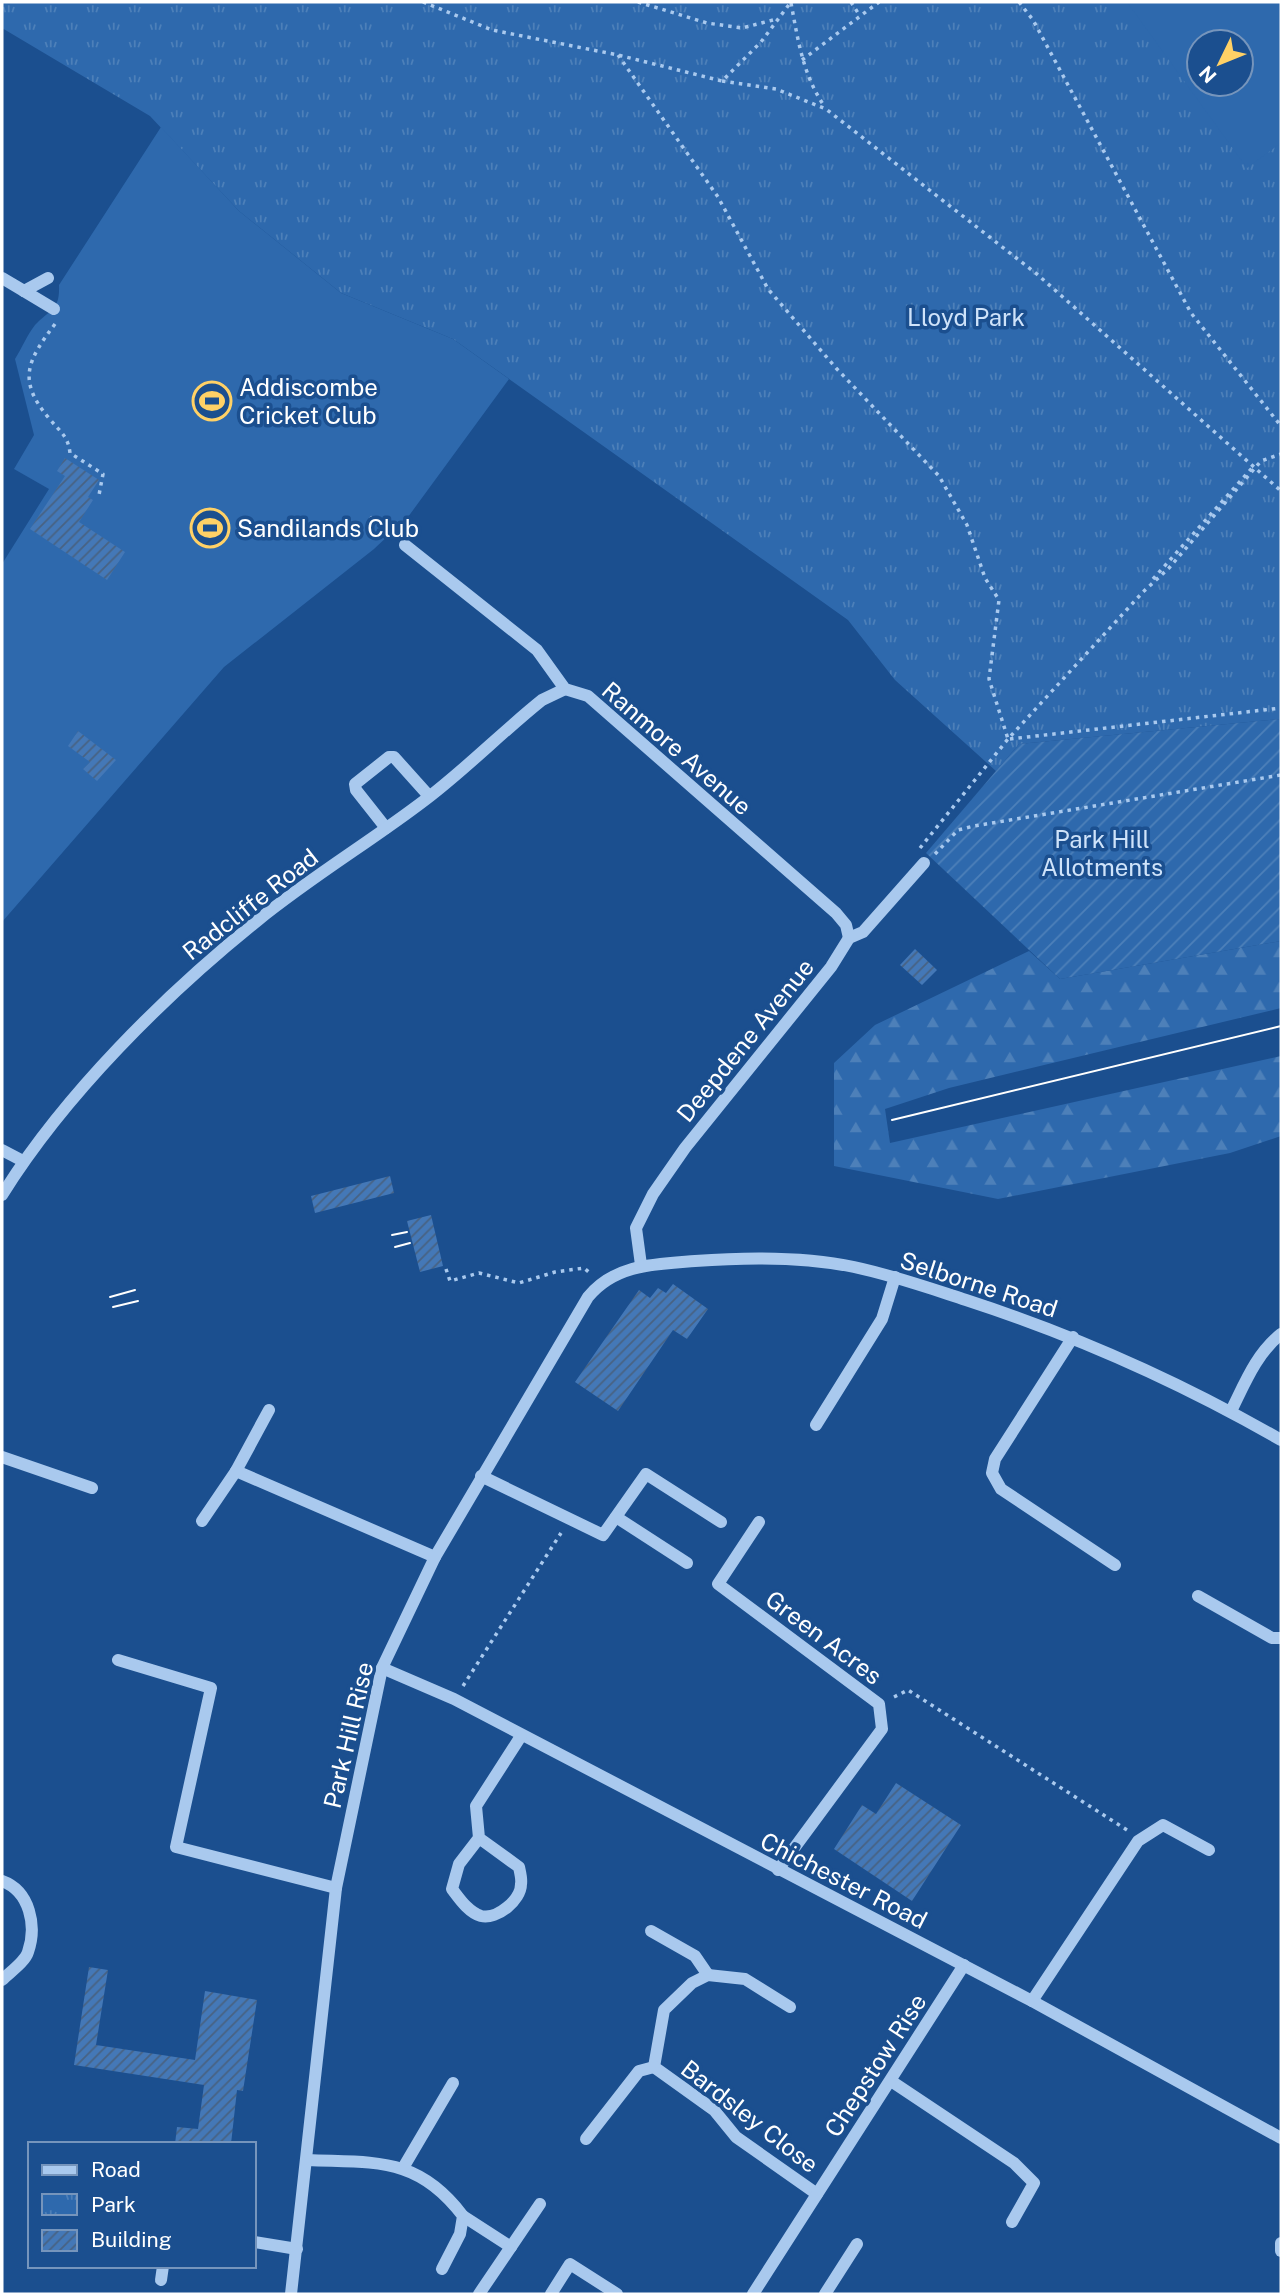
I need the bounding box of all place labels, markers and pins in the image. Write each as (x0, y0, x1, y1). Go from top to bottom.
place label: Addiscombe Cricket Club (239, 373, 378, 429)
sports icon: Addiscombe Cricket Club (191, 380, 233, 422)
sports icon: Sandilands Club (189, 507, 231, 549)
place label: Sandilands Club (237, 514, 419, 542)

